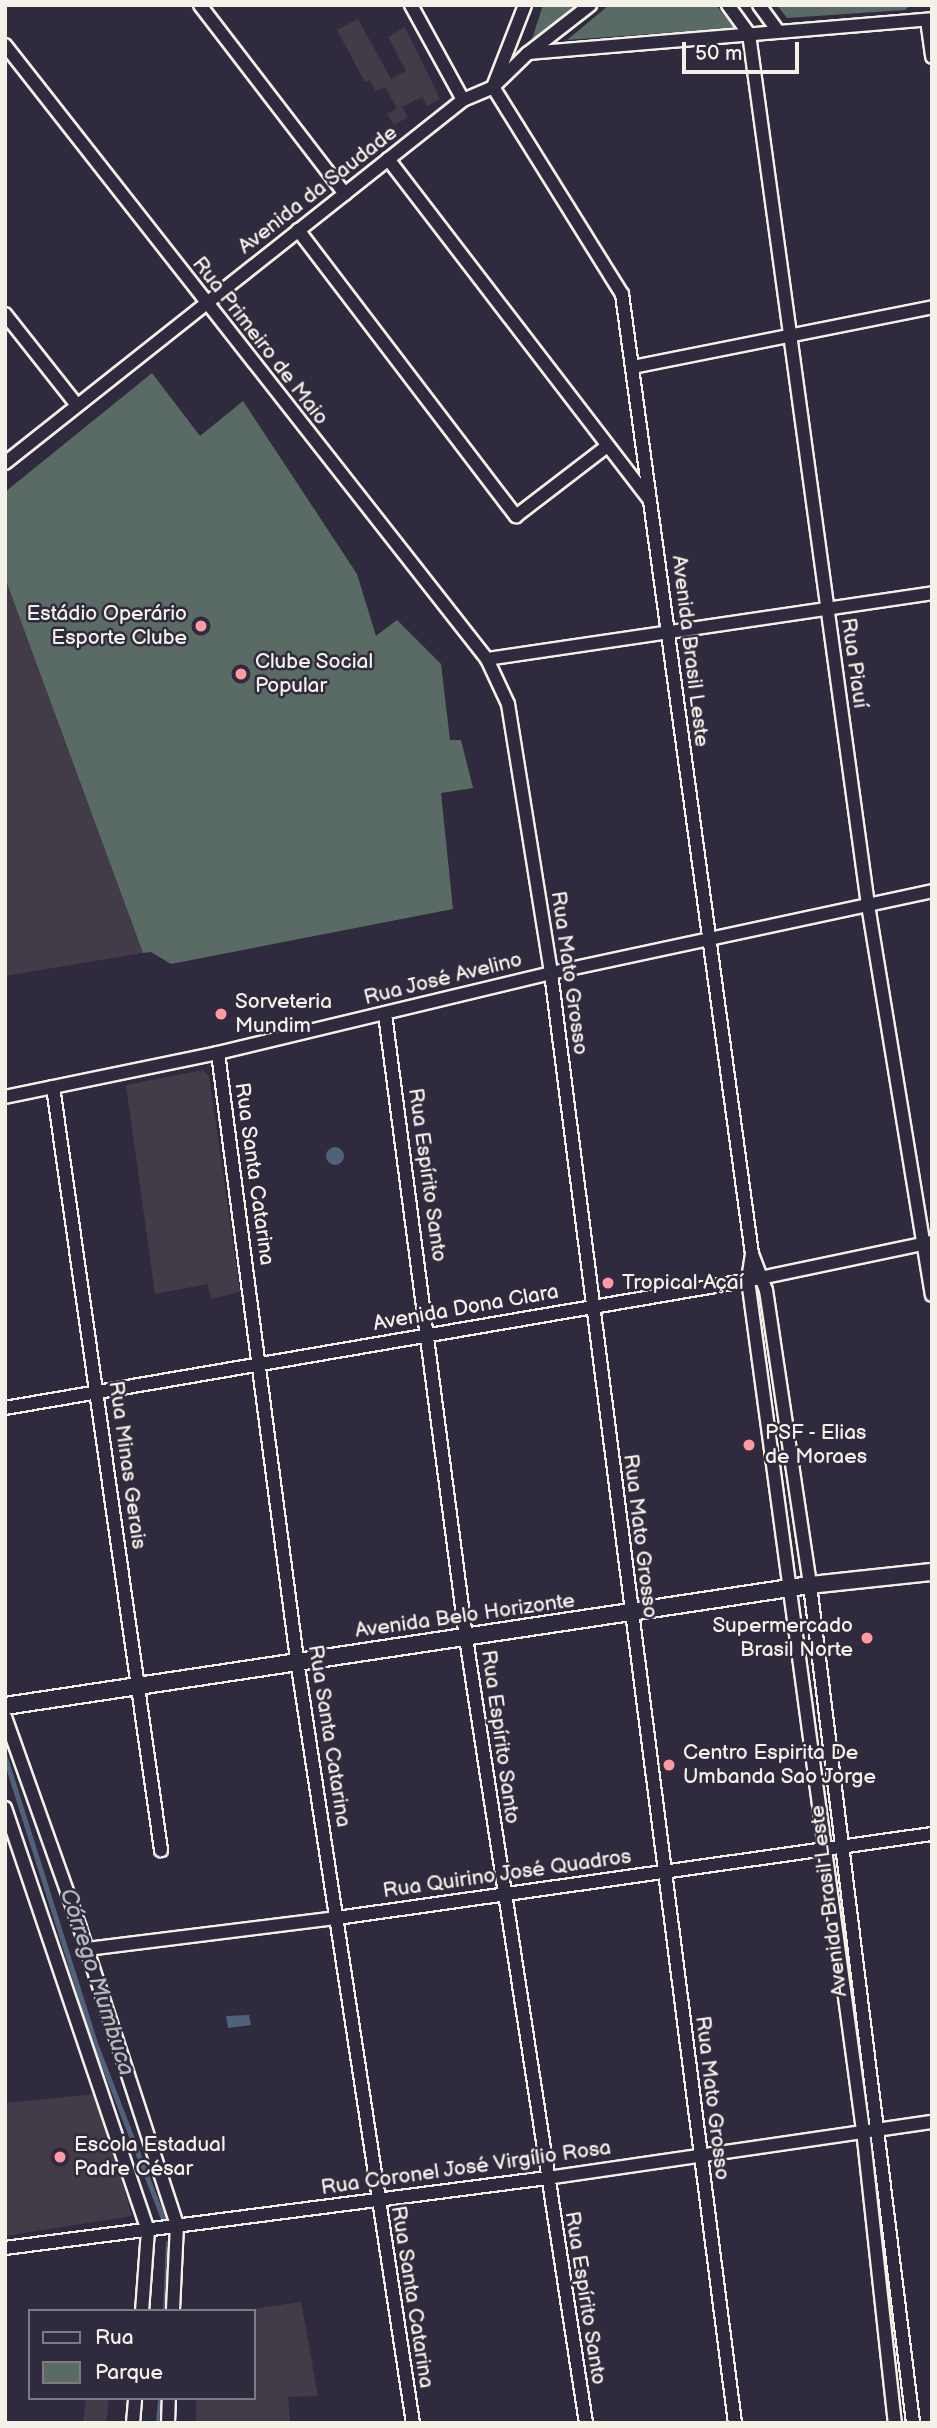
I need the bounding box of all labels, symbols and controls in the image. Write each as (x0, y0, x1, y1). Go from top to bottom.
scale bar (685, 28, 802, 72)
text: 50 m (695, 41, 742, 66)
street label: Avenida da Saudade (233, 120, 403, 260)
street label: Rua Primeiro de Maio (187, 252, 333, 430)
street label: Avenida Brasil Leste (666, 554, 714, 748)
place label: Estádio Operário Esporte Clube (26, 601, 187, 651)
street label: Rua Piauí (835, 616, 873, 710)
marker: Estádio Operário Esporte Clube (193, 618, 209, 634)
place label: Clube Social Popular (255, 649, 374, 699)
marker: Clube Social Popular (233, 666, 249, 682)
street label: Rua Mato Grosso (545, 889, 593, 1057)
street label: Rua José Avelino (361, 947, 525, 1011)
place label: Sorveteria Mundim (235, 989, 332, 1039)
marker: Sorveteria Mundim (213, 1006, 229, 1022)
street label: Rua Santa Catarina (229, 1081, 279, 1267)
street label: Rua Espírito Santo (402, 1086, 452, 1264)
place label: Tropical Açaí (622, 1270, 744, 1296)
marker: Tropical Açaí (600, 1275, 616, 1291)
street label: Avenida Dona Clara (371, 1279, 561, 1337)
street label: Rua Minas Gerais (103, 1379, 151, 1551)
place label: PSF - Elias de Moraes (765, 1420, 868, 1470)
marker: PSF - Elias de Moraes (739, 1435, 759, 1455)
street label: Rua Mato Grosso (617, 1452, 663, 1620)
street label: Avenida Belo Horizonte (354, 1588, 576, 1644)
place label: Supermercado Brasil Norte (712, 1613, 853, 1663)
marker: Supermercado Brasil Norte (859, 1630, 875, 1646)
street label: Rua Santa Catarina (302, 1643, 356, 1829)
street label: Rua Espírito Santo (475, 1648, 525, 1826)
place label: Centro Espirita De Umbanda Sao Jorge (683, 1740, 878, 1790)
marker: Centro Espirita De Umbanda Sao Jorge (661, 1757, 677, 1773)
street label: Avenida Brasil Leste (805, 1804, 853, 1998)
street label: Rua Quirino José Quadros (381, 1844, 633, 1904)
water label: Córrego Mumbuca (54, 1885, 140, 2079)
street label: Rua Mato Grosso (689, 2014, 735, 2182)
place label: Escola Estadual Padre César (74, 2132, 226, 2182)
street label: Rua Coronel José Virgílio Rosa (318, 2135, 614, 2201)
marker: Escola Estadual Padre César (52, 2149, 68, 2165)
street label: Rua Santa Catarina (385, 2204, 439, 2390)
street label: Rua Espírito Santo (559, 2209, 611, 2387)
legend (28, 2309, 256, 2400)
text: Rua (95, 2325, 134, 2350)
text: Parque (95, 2360, 163, 2385)

